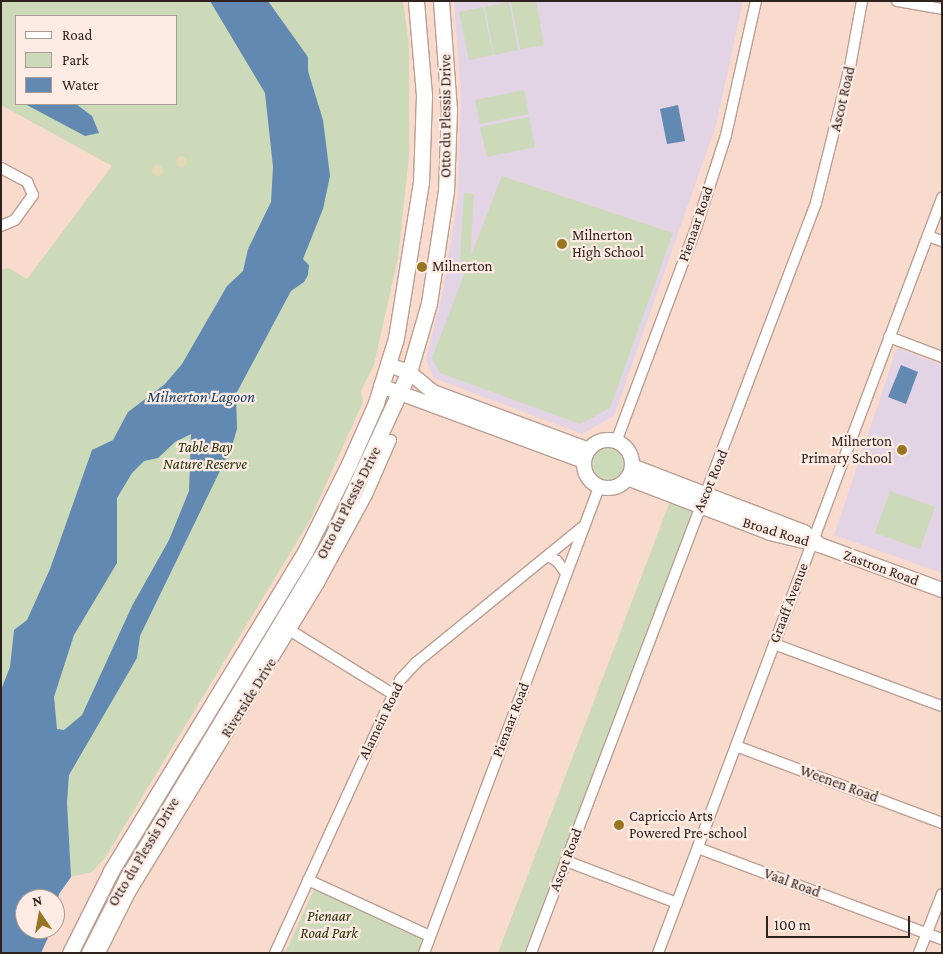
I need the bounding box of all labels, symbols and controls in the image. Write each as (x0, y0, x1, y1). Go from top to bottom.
legend (15, 15, 178, 105)
text: Road (62, 27, 92, 43)
text: Park (62, 52, 89, 68)
street label: Otto du Plessis Drive (437, 54, 455, 178)
street label: Ascot Road (827, 65, 859, 133)
text: Water (62, 77, 99, 93)
street label: Pienaar Road (675, 184, 717, 264)
place label: Milnerton High School (572, 226, 644, 261)
marker: Milnerton High School (556, 238, 568, 250)
place label: Milnerton (432, 258, 493, 276)
marker: Milnerton (416, 261, 428, 273)
water label: Milnerton Lagoon (147, 387, 255, 407)
place label: Milnerton Primary School (801, 432, 892, 467)
park label: Table Bay Nature Reserve (163, 438, 247, 473)
street label: Otto du Plessis Drive (313, 444, 385, 562)
marker: Milnerton Primary School (896, 444, 908, 456)
street label: Ascot Road (690, 447, 732, 515)
street label: Broad Road (741, 513, 811, 551)
street label: Zastron Road (841, 546, 921, 590)
street label: Graaff Avenue (765, 560, 813, 646)
street label: Riverside Drive (217, 655, 281, 741)
street label: Alamein Road (355, 680, 407, 762)
street label: Pienaar Road (489, 680, 533, 760)
street label: Weenen Road (797, 761, 881, 807)
street label: Otto du Plessis Drive (104, 794, 184, 910)
place label: Capriccio Arts Powered Pre-school (629, 807, 747, 842)
marker: Capriccio Arts Powered Pre-school (613, 819, 625, 831)
street label: Ascot Road (546, 826, 586, 894)
street label: Vaal Road (761, 864, 823, 902)
north arrow (15, 889, 65, 939)
text: N (31, 891, 43, 909)
scale bar (768, 906, 912, 938)
park label: Pienaar Road Park (300, 907, 358, 942)
text: 100 m (774, 917, 811, 933)

